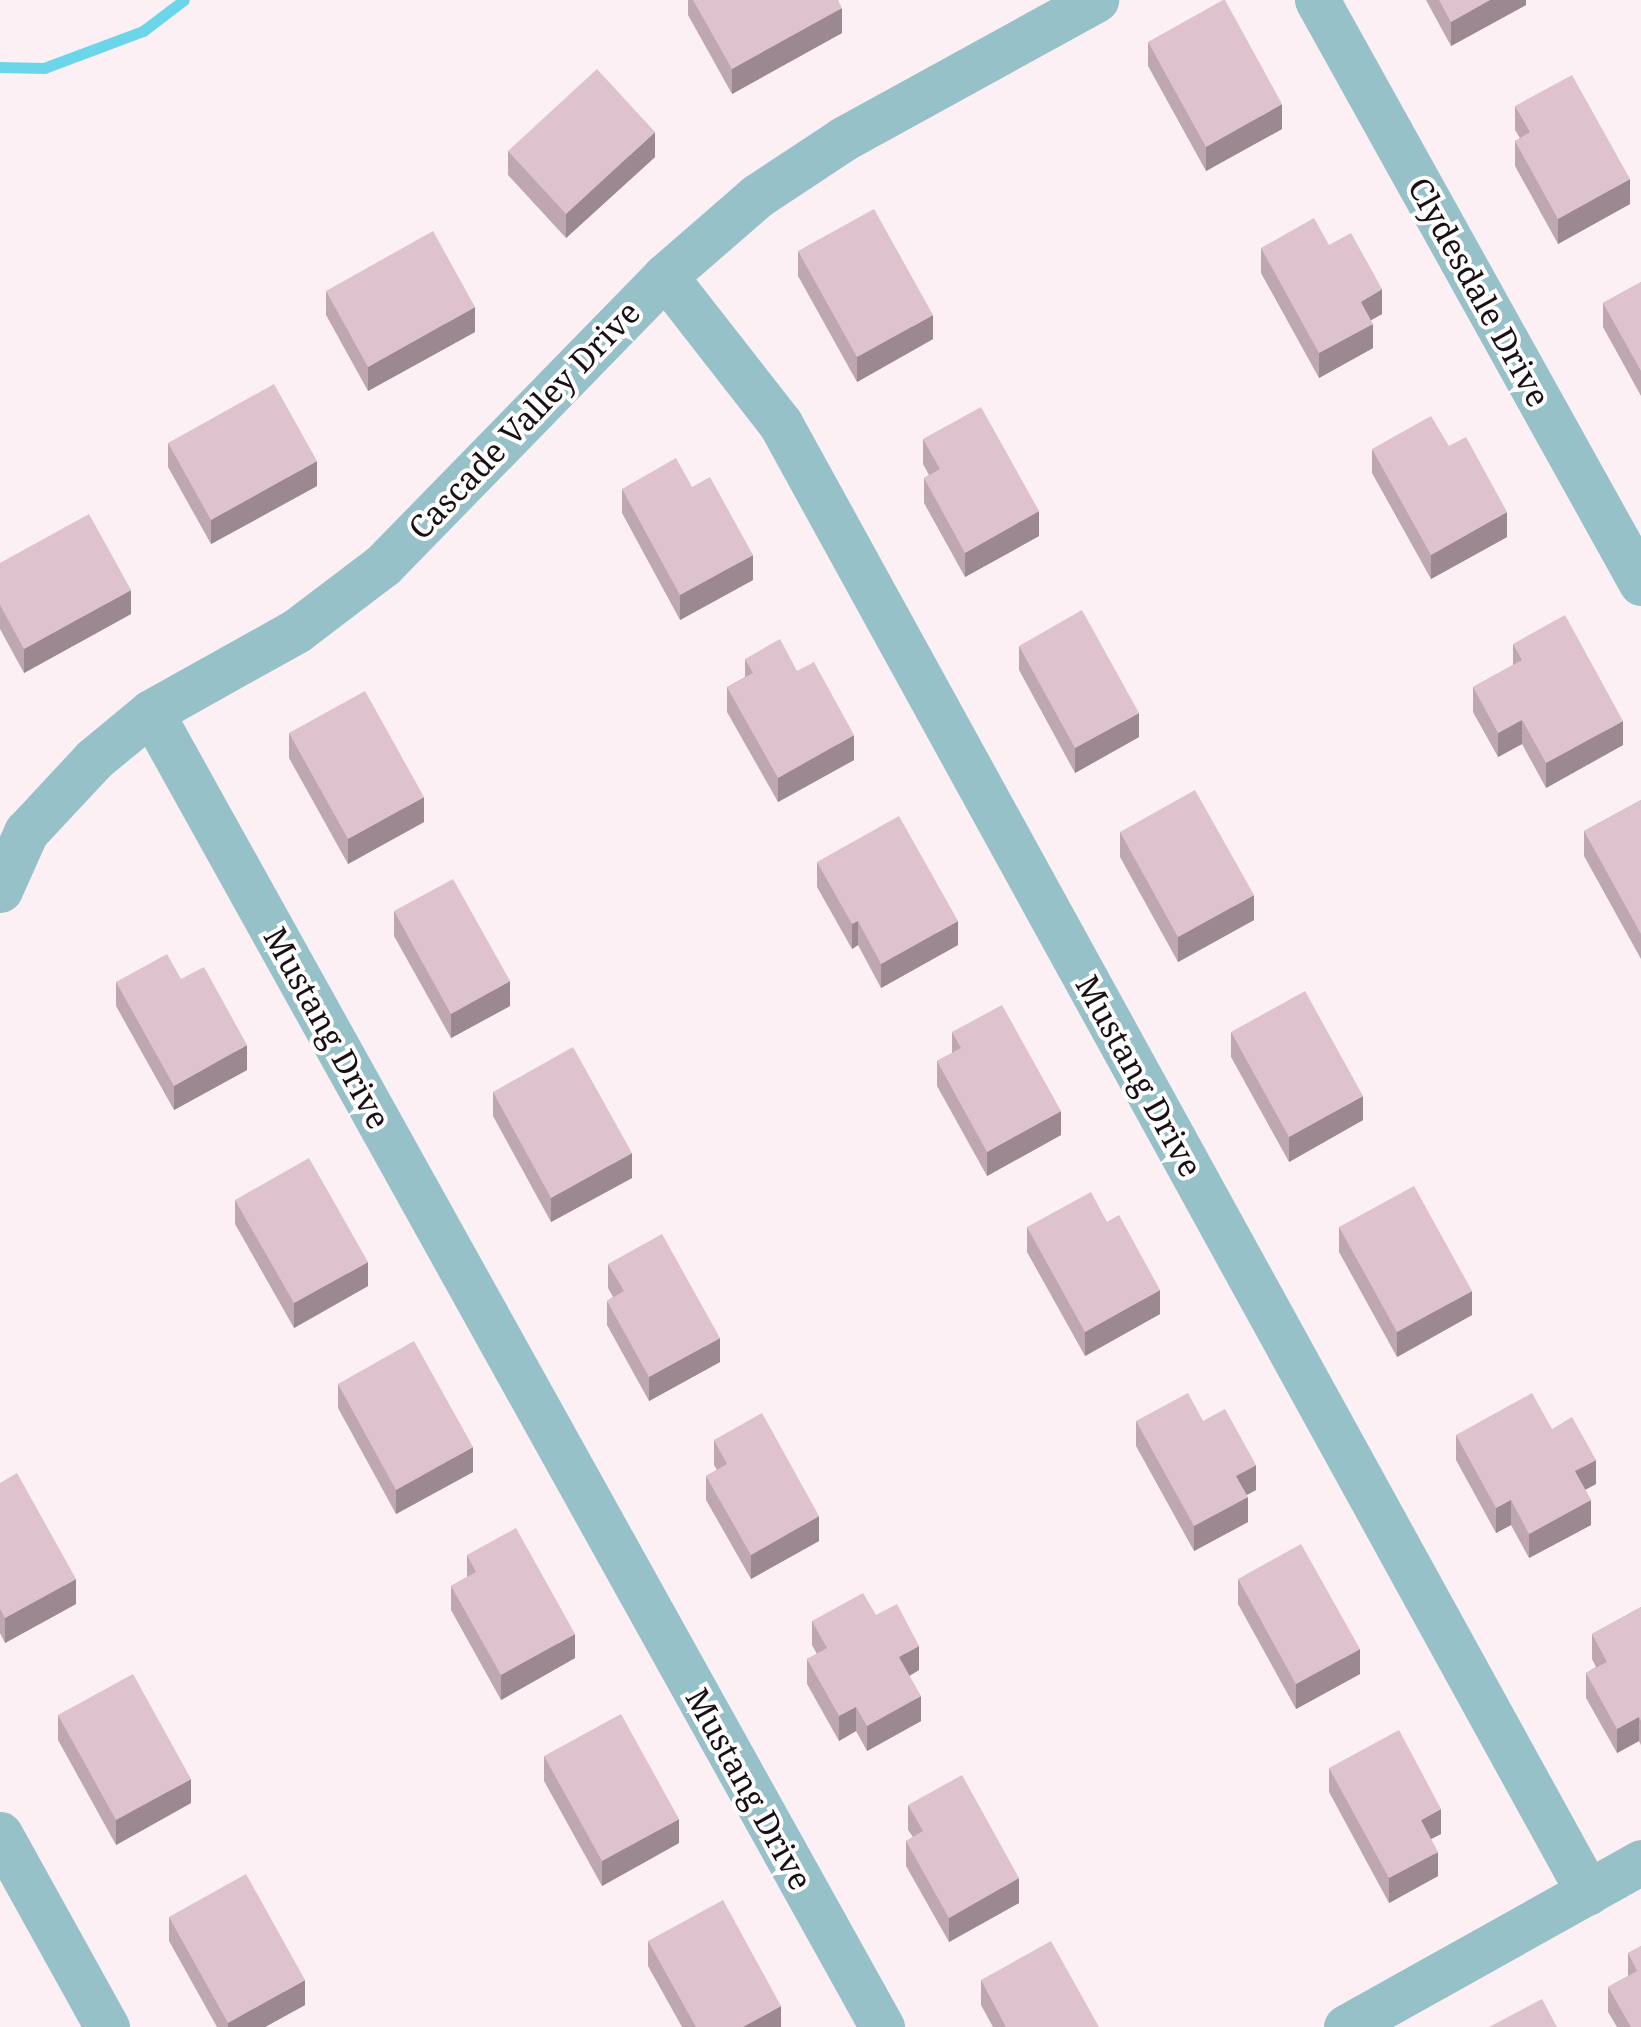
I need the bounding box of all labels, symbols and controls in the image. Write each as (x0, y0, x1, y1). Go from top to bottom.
street label: Clydesdale Drive (1400, 171, 1558, 413)
street label: Cascade Valley Drive (400, 293, 648, 547)
street label: Mustang Drive (256, 921, 398, 1135)
street label: Mustang Drive (1068, 969, 1210, 1183)
street label: Mustang Drive (678, 1682, 820, 1896)

